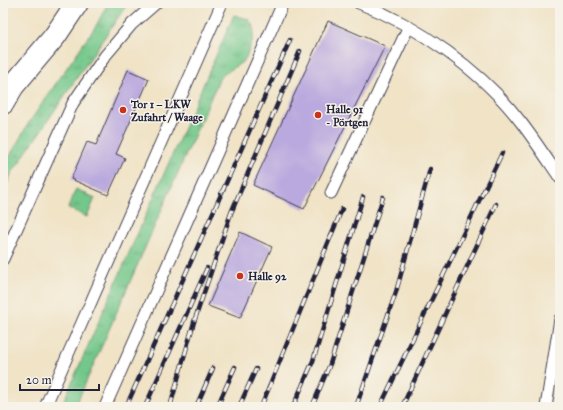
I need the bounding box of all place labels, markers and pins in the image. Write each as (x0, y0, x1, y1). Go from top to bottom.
place label: Tor 1 – LKW Zufahrt / Waage (130, 98, 203, 124)
place label: Halle 91 - Pörtgen (326, 103, 368, 129)
marker: Tor 1 – LKW Zufahrt / Waage (118, 105, 128, 115)
marker: Halle 91 - Pörtgen (313, 110, 323, 120)
place label: Halle 92 (248, 270, 287, 284)
marker: Halle 92 (235, 271, 245, 281)

